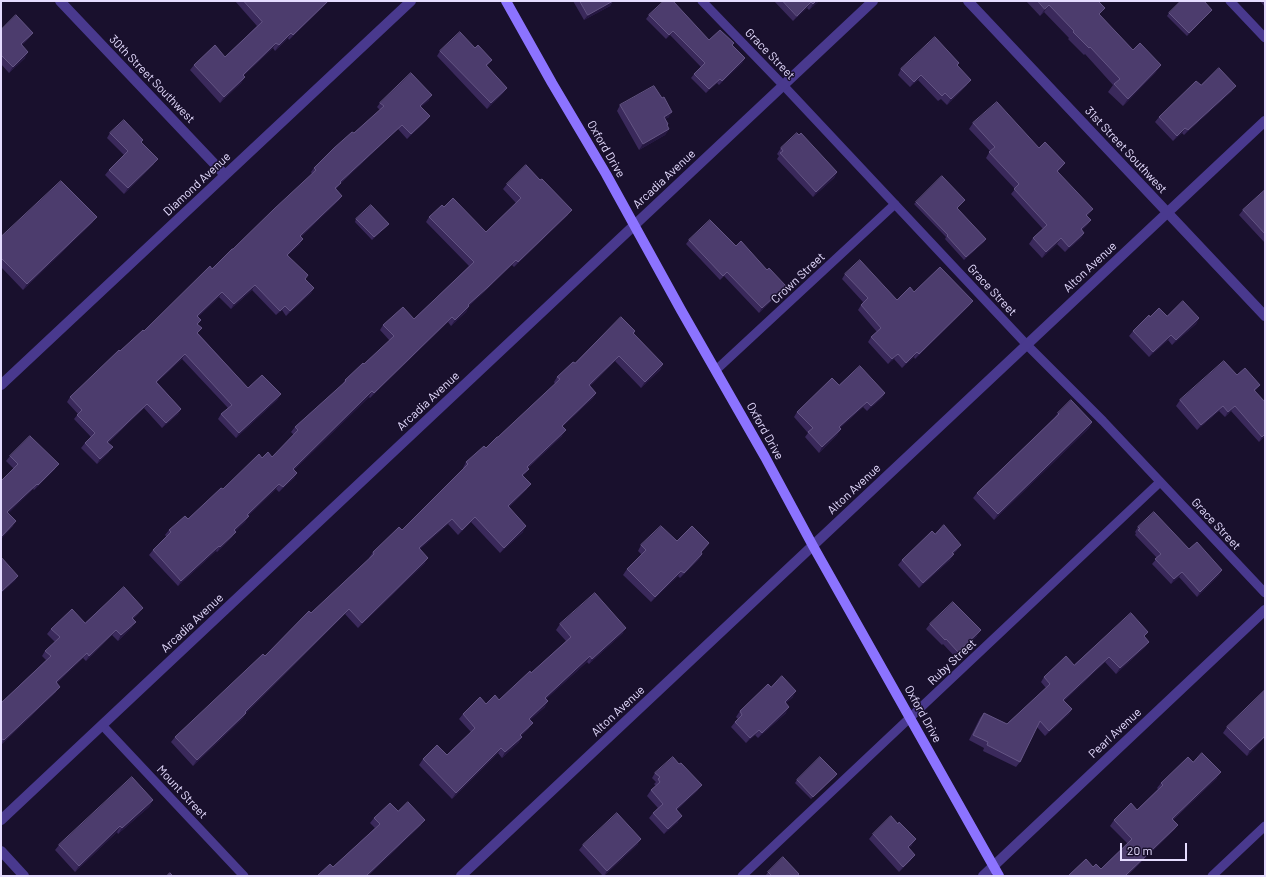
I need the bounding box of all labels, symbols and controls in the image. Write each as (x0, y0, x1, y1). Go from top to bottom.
street label: Grace Street (742, 25, 798, 83)
street label: 30th Street Southwest (106, 32, 198, 126)
street label: 31st Street Southwest (1082, 104, 1170, 196)
street label: Oxford Drive (584, 118, 628, 180)
street label: Arcadia Avenue (630, 146, 698, 212)
street label: Diamond Avenue (160, 149, 234, 219)
street label: Alton Avenue (1060, 239, 1120, 295)
street label: Crown Street (768, 249, 828, 307)
street label: Grace Street (964, 261, 1020, 319)
street label: Arcadia Avenue (394, 368, 462, 434)
street label: Oxford Drive (743, 400, 787, 462)
street label: Alton Avenue (824, 461, 884, 517)
street label: Grace Street (1188, 495, 1244, 553)
street label: Arcadia Avenue (158, 590, 226, 656)
street label: Ruby Street (925, 636, 979, 688)
street label: Alton Avenue (588, 683, 648, 739)
street label: Oxford Drive (901, 683, 945, 745)
street label: Pearl Avenue (1086, 705, 1144, 761)
street label: Mount Street (154, 762, 210, 822)
scale bar (1122, 835, 1189, 861)
text: 20 m (1127, 843, 1153, 857)

